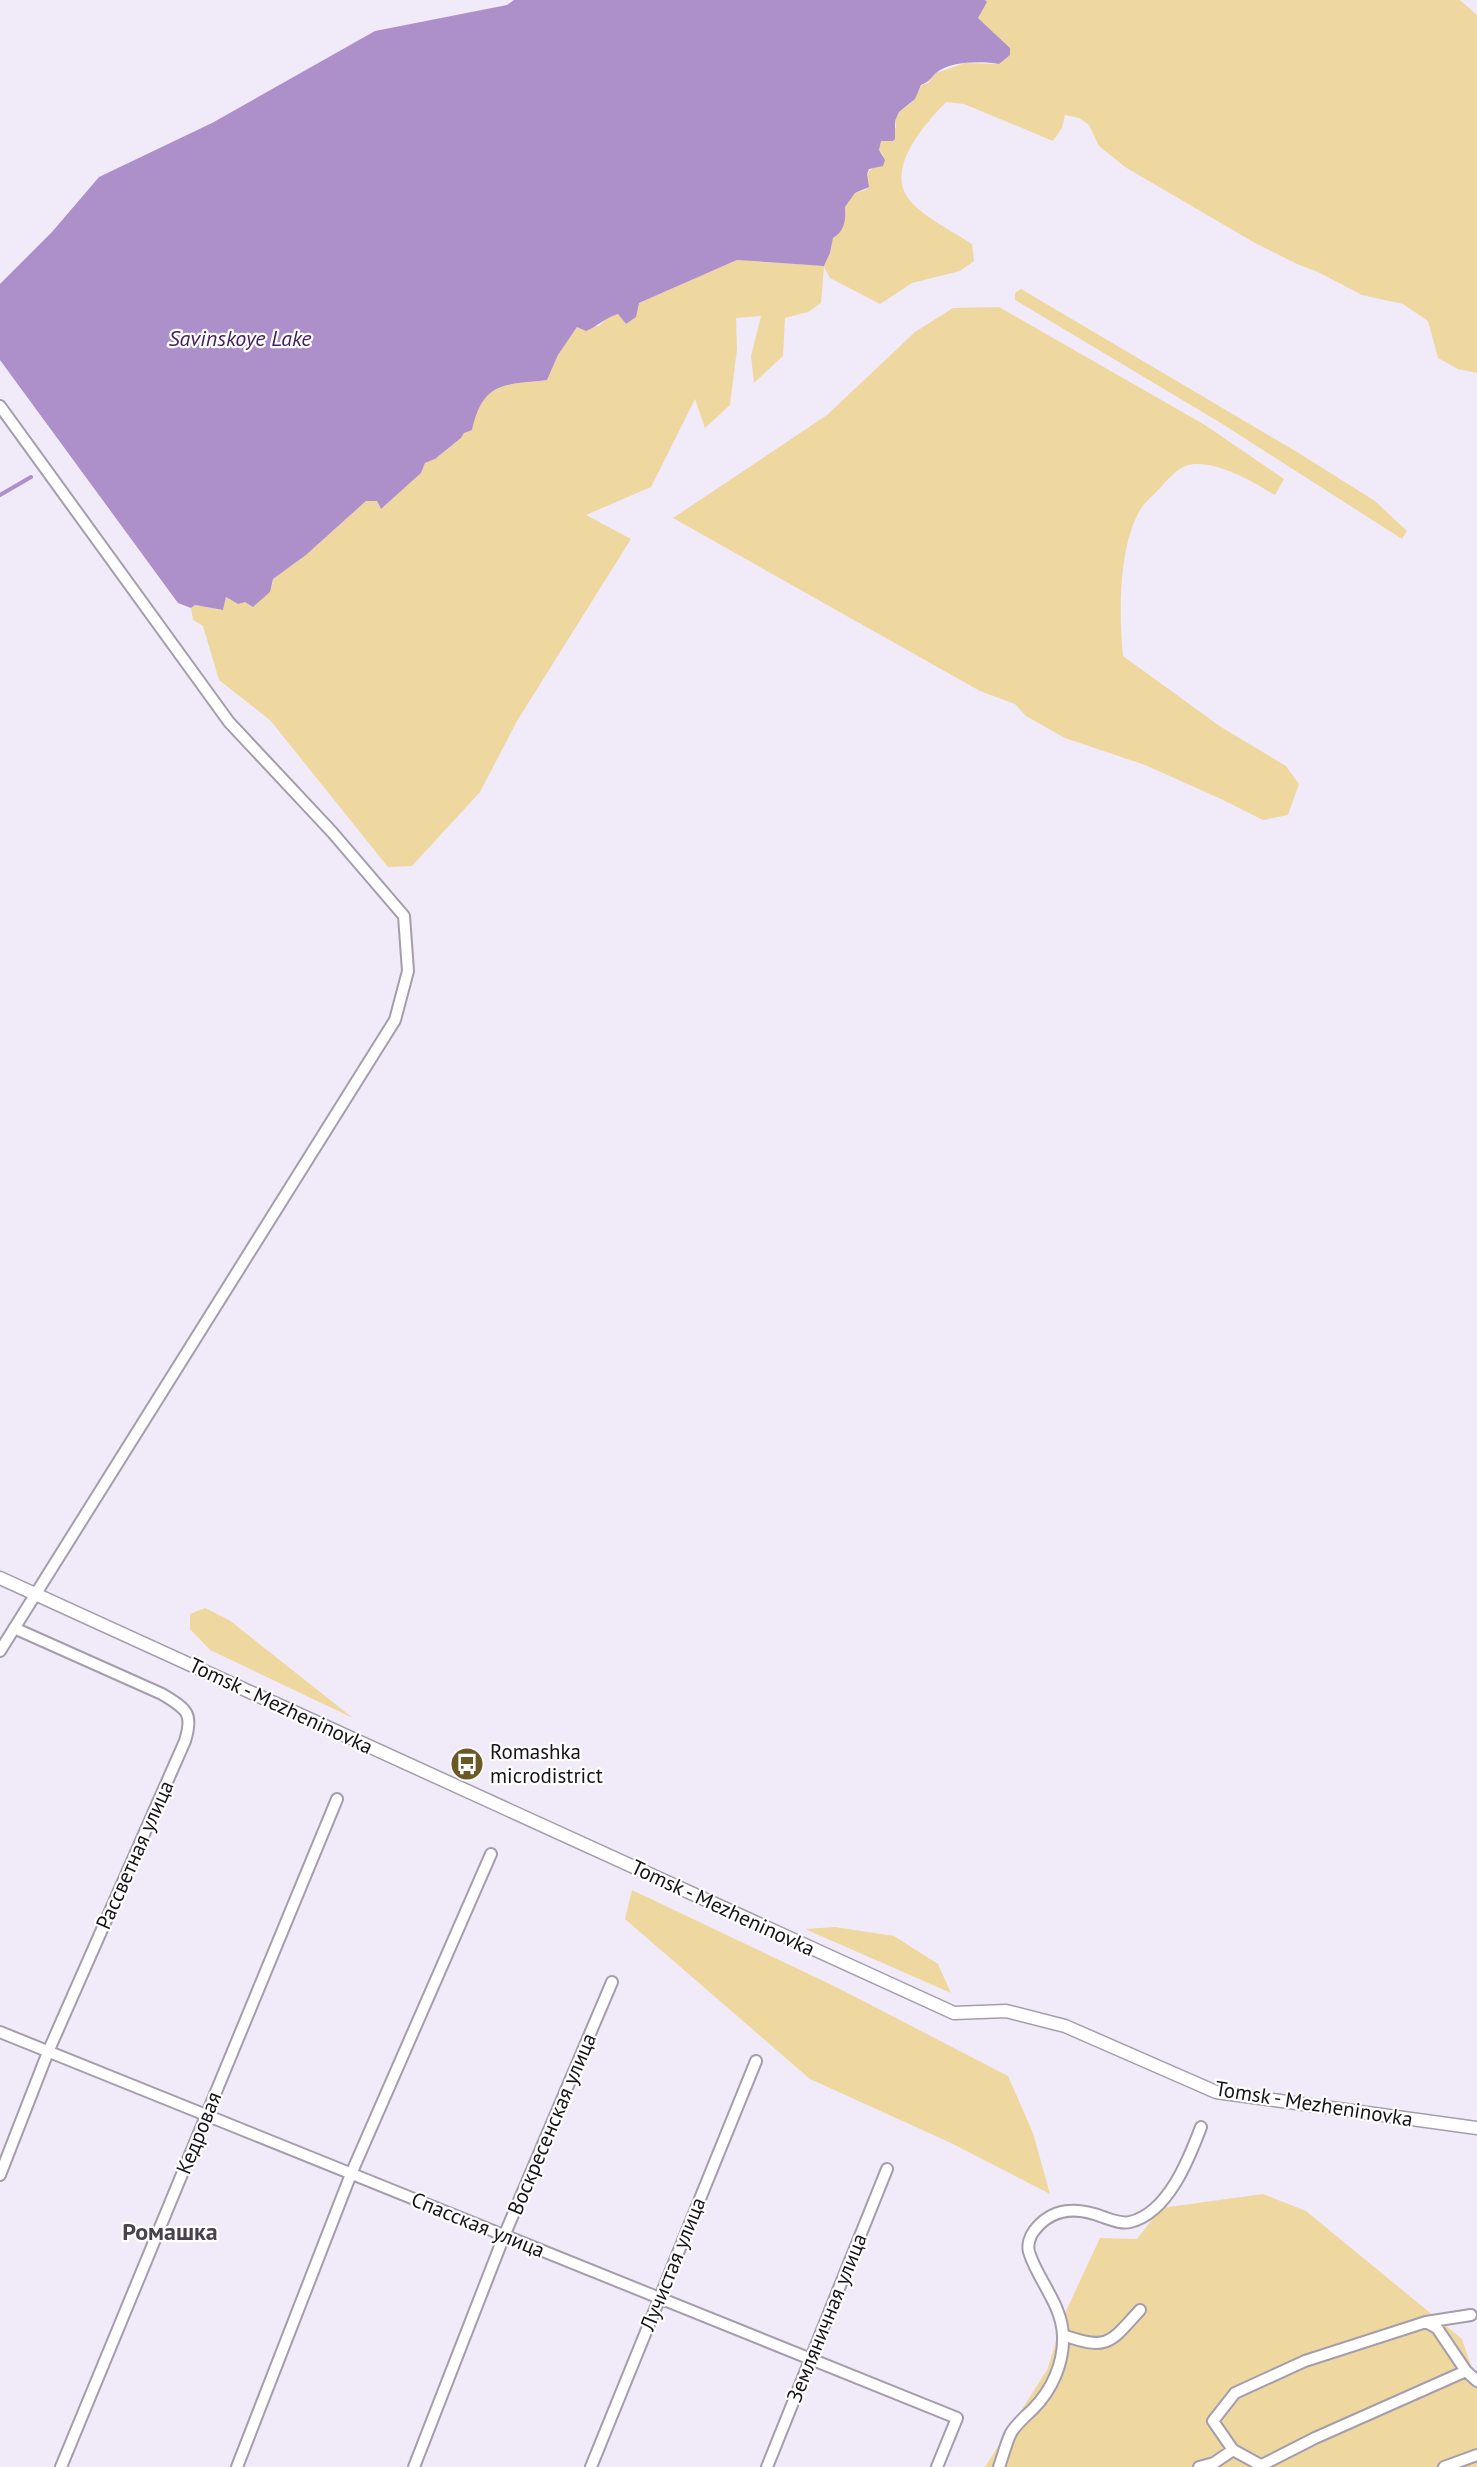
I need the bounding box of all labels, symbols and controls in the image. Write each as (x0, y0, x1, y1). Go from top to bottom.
water label: Savinskoye Lake (168, 324, 312, 352)
street label: Tomsk - Mezheninovka (185, 1651, 377, 1760)
place label: Romashka microdistrict (490, 1738, 603, 1789)
bus stop icon: Romashka microdistrict (449, 1746, 485, 1782)
street label: Рассветная улица (90, 1776, 179, 1933)
street label: Tomsk - Mezheninovka (627, 1853, 819, 1962)
street label: Воскресенская улица (501, 2029, 602, 2219)
street label: Tomsk - Mezheninovka (1213, 2075, 1415, 2132)
street label: Кедровая (170, 2088, 227, 2178)
street label: Спасская улица (407, 2185, 549, 2264)
street label: Лучистая улица (633, 2193, 712, 2335)
district label: Ромашка (122, 2216, 218, 2247)
street label: Земляничная улица (780, 2229, 873, 2406)

